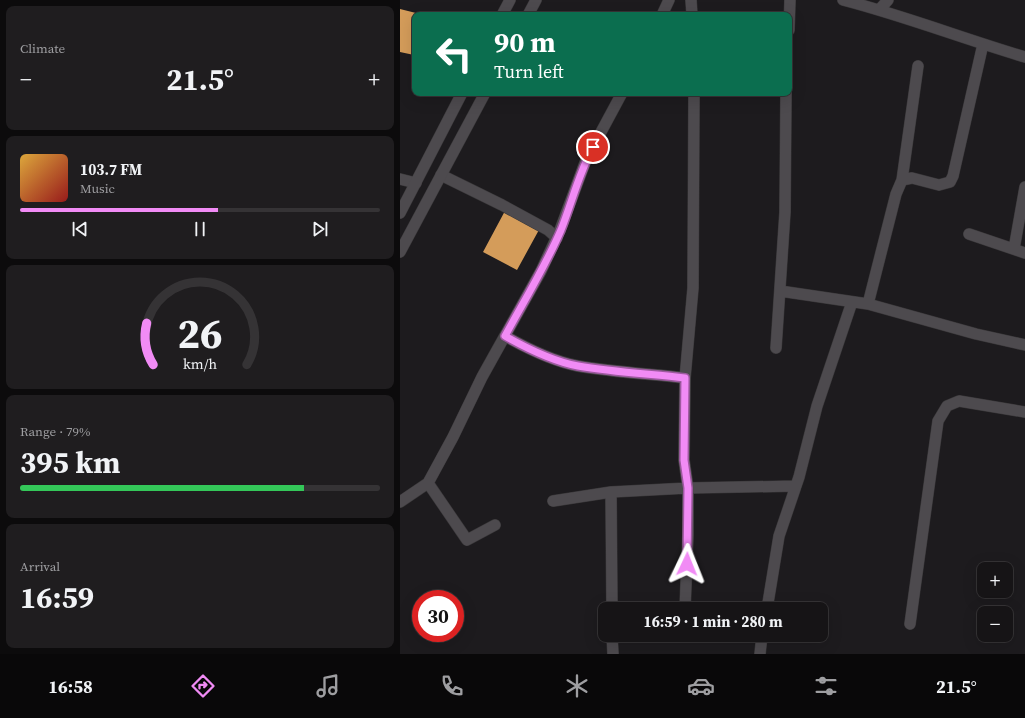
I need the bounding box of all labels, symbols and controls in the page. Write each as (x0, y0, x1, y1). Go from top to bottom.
text: 90 m (494, 23, 556, 61)
icon: left (428, 28, 480, 80)
text: Climate (20, 40, 65, 57)
text: 21.5° (166, 59, 234, 100)
text: Turn left (494, 59, 564, 84)
text: − (20, 64, 32, 94)
text: + (368, 64, 380, 94)
pin (576, 130, 610, 164)
icon: arrive (582, 136, 604, 158)
text: 103.7 FM (80, 159, 142, 180)
text: Music (80, 180, 115, 197)
icon: previous (69, 218, 91, 240)
icon: pause (189, 218, 211, 240)
icon: next (309, 218, 331, 240)
text: 26 (177, 305, 223, 362)
text: km/h (183, 354, 217, 374)
text: Range · 79% (20, 423, 91, 440)
text: 395 km (20, 442, 120, 483)
position arrow (666, 543, 708, 585)
text: Arrival (20, 558, 60, 575)
map controls (977, 562, 1013, 642)
button: + (977, 562, 1013, 598)
text: 16:59 (20, 577, 94, 618)
speed limit sign: 30 (412, 590, 464, 642)
button: − (977, 606, 1013, 642)
text: 16:59 · 1 min · 280 m (644, 611, 783, 632)
icon: directions (189, 672, 217, 700)
icon: music (314, 672, 342, 700)
icon: phone (438, 672, 466, 700)
icon: climate (563, 672, 591, 700)
icon: car (687, 672, 715, 700)
icon: filters (812, 672, 840, 700)
text: 16:58 (48, 674, 93, 699)
text: 21.5° (936, 674, 977, 699)

